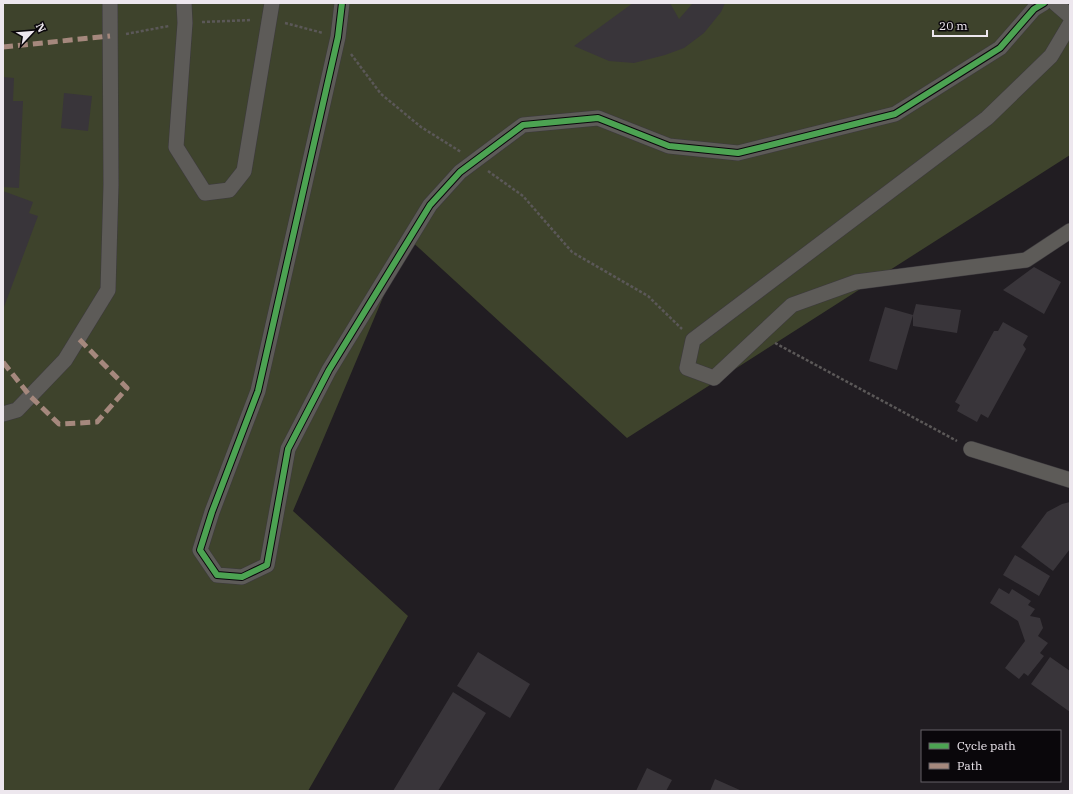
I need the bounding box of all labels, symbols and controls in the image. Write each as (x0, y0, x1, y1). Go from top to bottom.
north arrow (12, 12, 52, 52)
scale bar (933, 12, 987, 38)
text: 20 m (939, 18, 968, 33)
text: N (33, 21, 49, 35)
legend (921, 730, 1061, 782)
text: Cycle path (957, 738, 1016, 753)
text: Path (957, 758, 983, 773)

